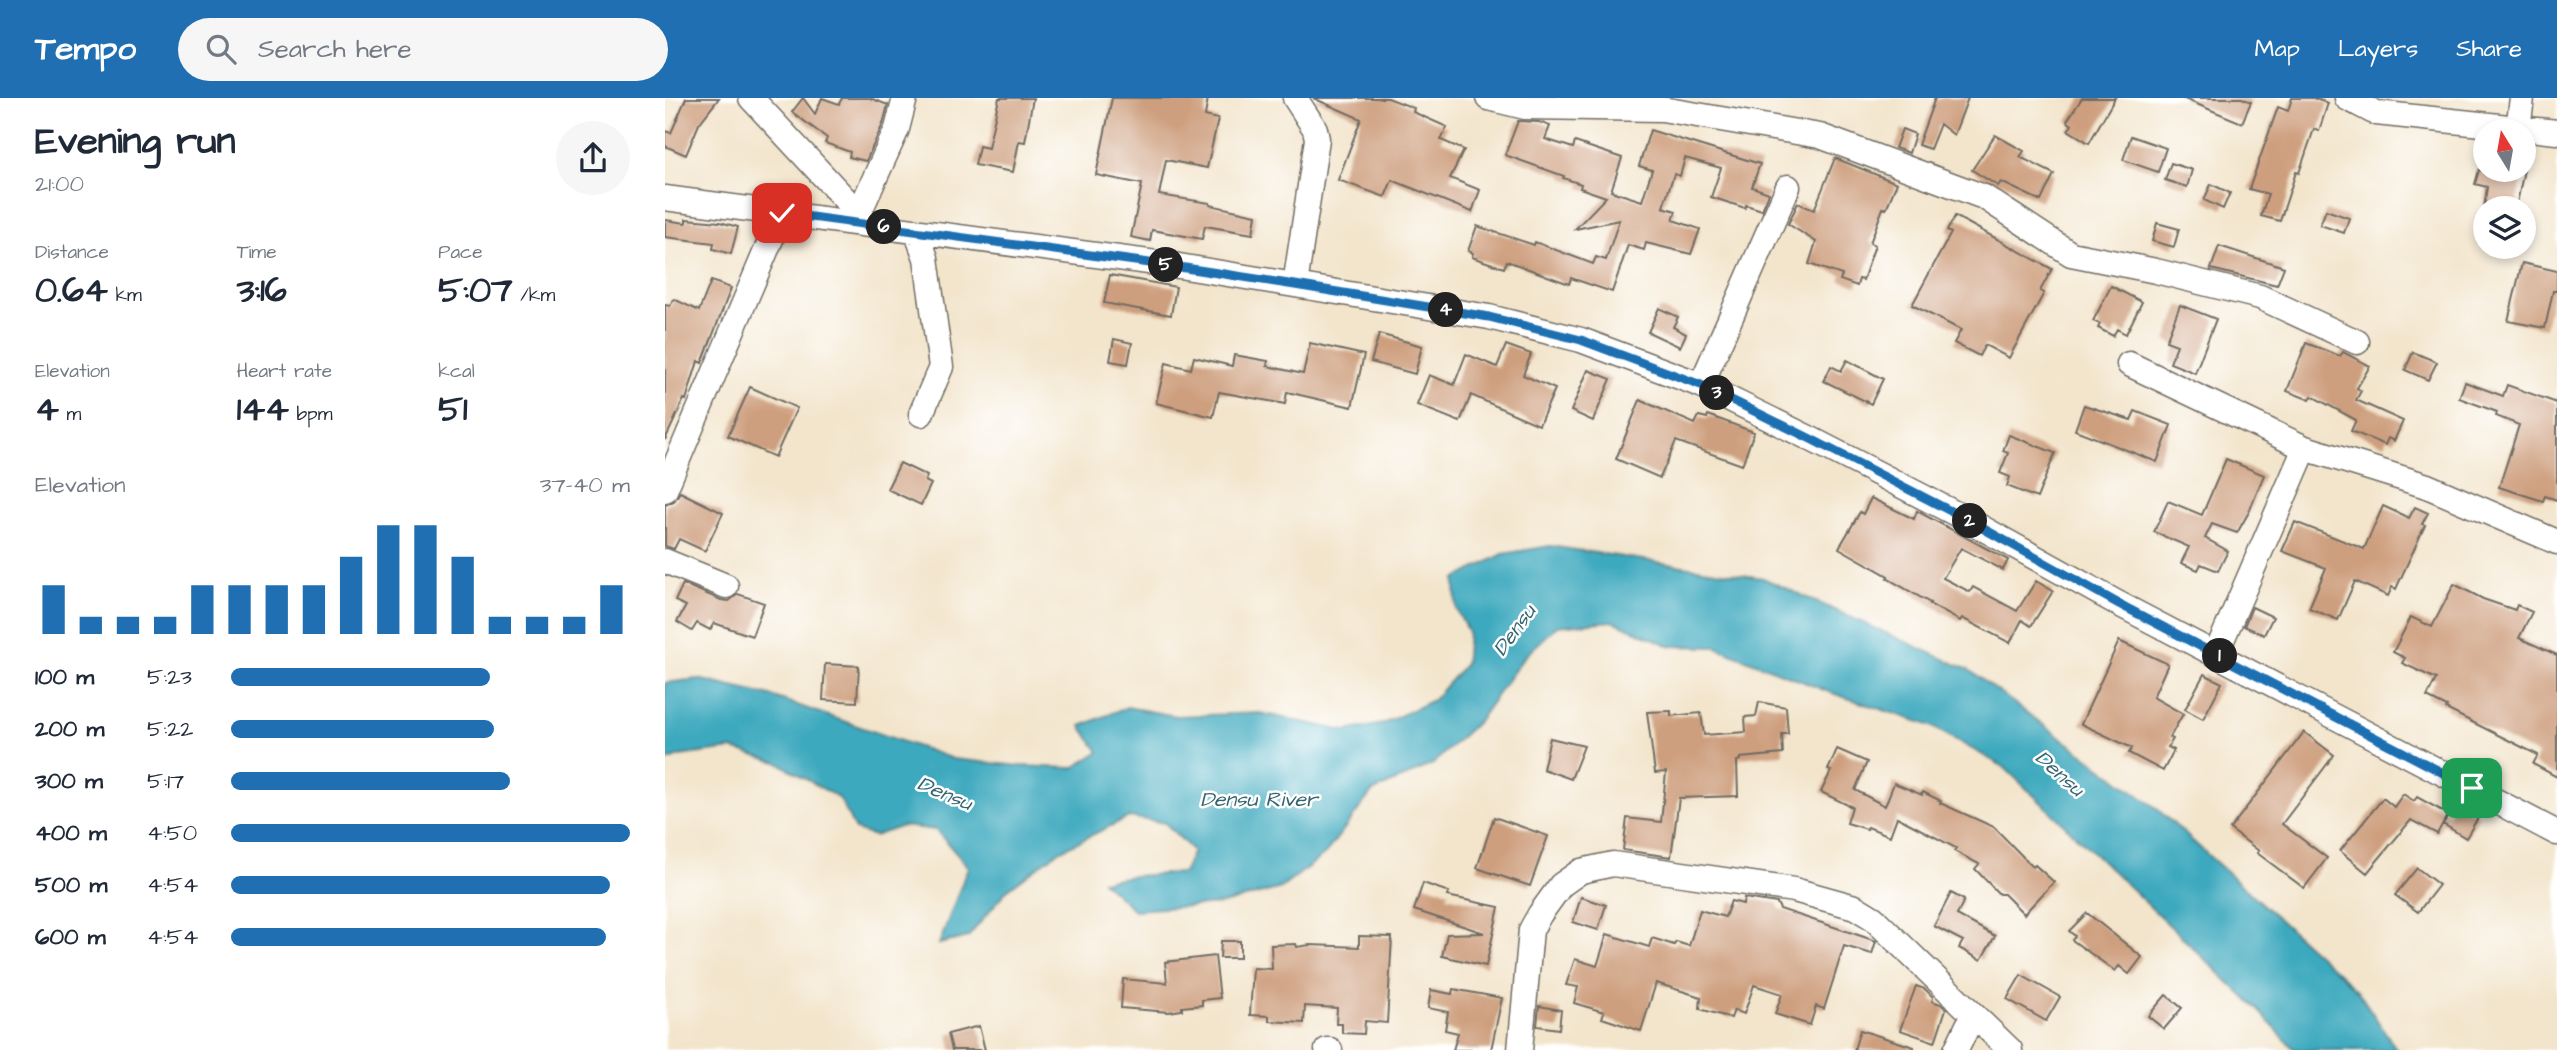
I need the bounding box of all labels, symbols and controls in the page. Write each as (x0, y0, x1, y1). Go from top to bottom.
search box (178, 18, 668, 81)
text: Tempo (35, 26, 136, 72)
icon: search (202, 30, 240, 68)
text: Search here (258, 31, 411, 67)
text: Map (2255, 32, 2300, 66)
text: Layers (2338, 32, 2418, 66)
text: Share (2456, 32, 2522, 66)
text: Evening run (35, 116, 236, 168)
north arrow (2473, 119, 2536, 182)
map controls (2473, 119, 2536, 259)
button: share (556, 121, 630, 195)
text: 21:00 (35, 168, 84, 200)
pin (752, 183, 812, 243)
icon: check (763, 194, 801, 232)
button: layers (2473, 196, 2536, 259)
pin: 6 (867, 209, 901, 244)
text: 6 (878, 213, 889, 240)
text: Distance (35, 239, 109, 266)
text: Time (237, 239, 276, 266)
text: Pace (438, 239, 482, 266)
pin: 5 (1149, 248, 1183, 282)
text: 5 (1159, 251, 1172, 278)
text: 0.64 (35, 266, 108, 315)
text: 3:16 (237, 266, 287, 315)
text: 5:07 (438, 266, 513, 315)
text: km (108, 282, 142, 309)
text: /km (513, 282, 555, 309)
pin: 4 (1429, 292, 1463, 328)
text: 4 (1439, 296, 1452, 323)
text: Elevation (35, 358, 110, 385)
text: Heart rate (237, 358, 332, 385)
text: kcal (438, 358, 475, 385)
pin: 3 (1699, 376, 1735, 410)
text: 3 (1712, 379, 1721, 406)
text: 4 (35, 385, 59, 434)
text: 144 (237, 385, 289, 434)
text: 51 (438, 385, 468, 434)
text: m (59, 401, 81, 428)
text: bpm (289, 401, 332, 428)
text: Elevation (35, 469, 126, 501)
text: 37–40 m (540, 469, 630, 501)
pin: 2 (1953, 504, 1987, 538)
text: 2 (1964, 507, 1975, 534)
water label: Densu (1486, 598, 1544, 662)
pin: 1 (2203, 638, 2237, 674)
text: 1 (2218, 642, 2221, 669)
text: 100 m (35, 661, 94, 693)
text: 5:23 (147, 661, 192, 693)
text: 200 m (35, 713, 104, 745)
text: 5:22 (147, 713, 193, 745)
water label: Densu (2029, 744, 2091, 804)
pin (2442, 758, 2502, 818)
text: 300 m (35, 765, 103, 797)
text: 5:17 (147, 765, 184, 797)
water label: Densu (913, 769, 978, 818)
icon: arrive (2453, 769, 2491, 807)
water label: Densu River (1200, 785, 1320, 814)
text: 400 m (35, 817, 107, 849)
text: 4:50 (147, 817, 197, 849)
text: 500 m (35, 869, 107, 901)
text: 4:54 (147, 869, 198, 901)
text: 600 m (35, 921, 106, 953)
text: 4:54 (147, 921, 198, 953)

